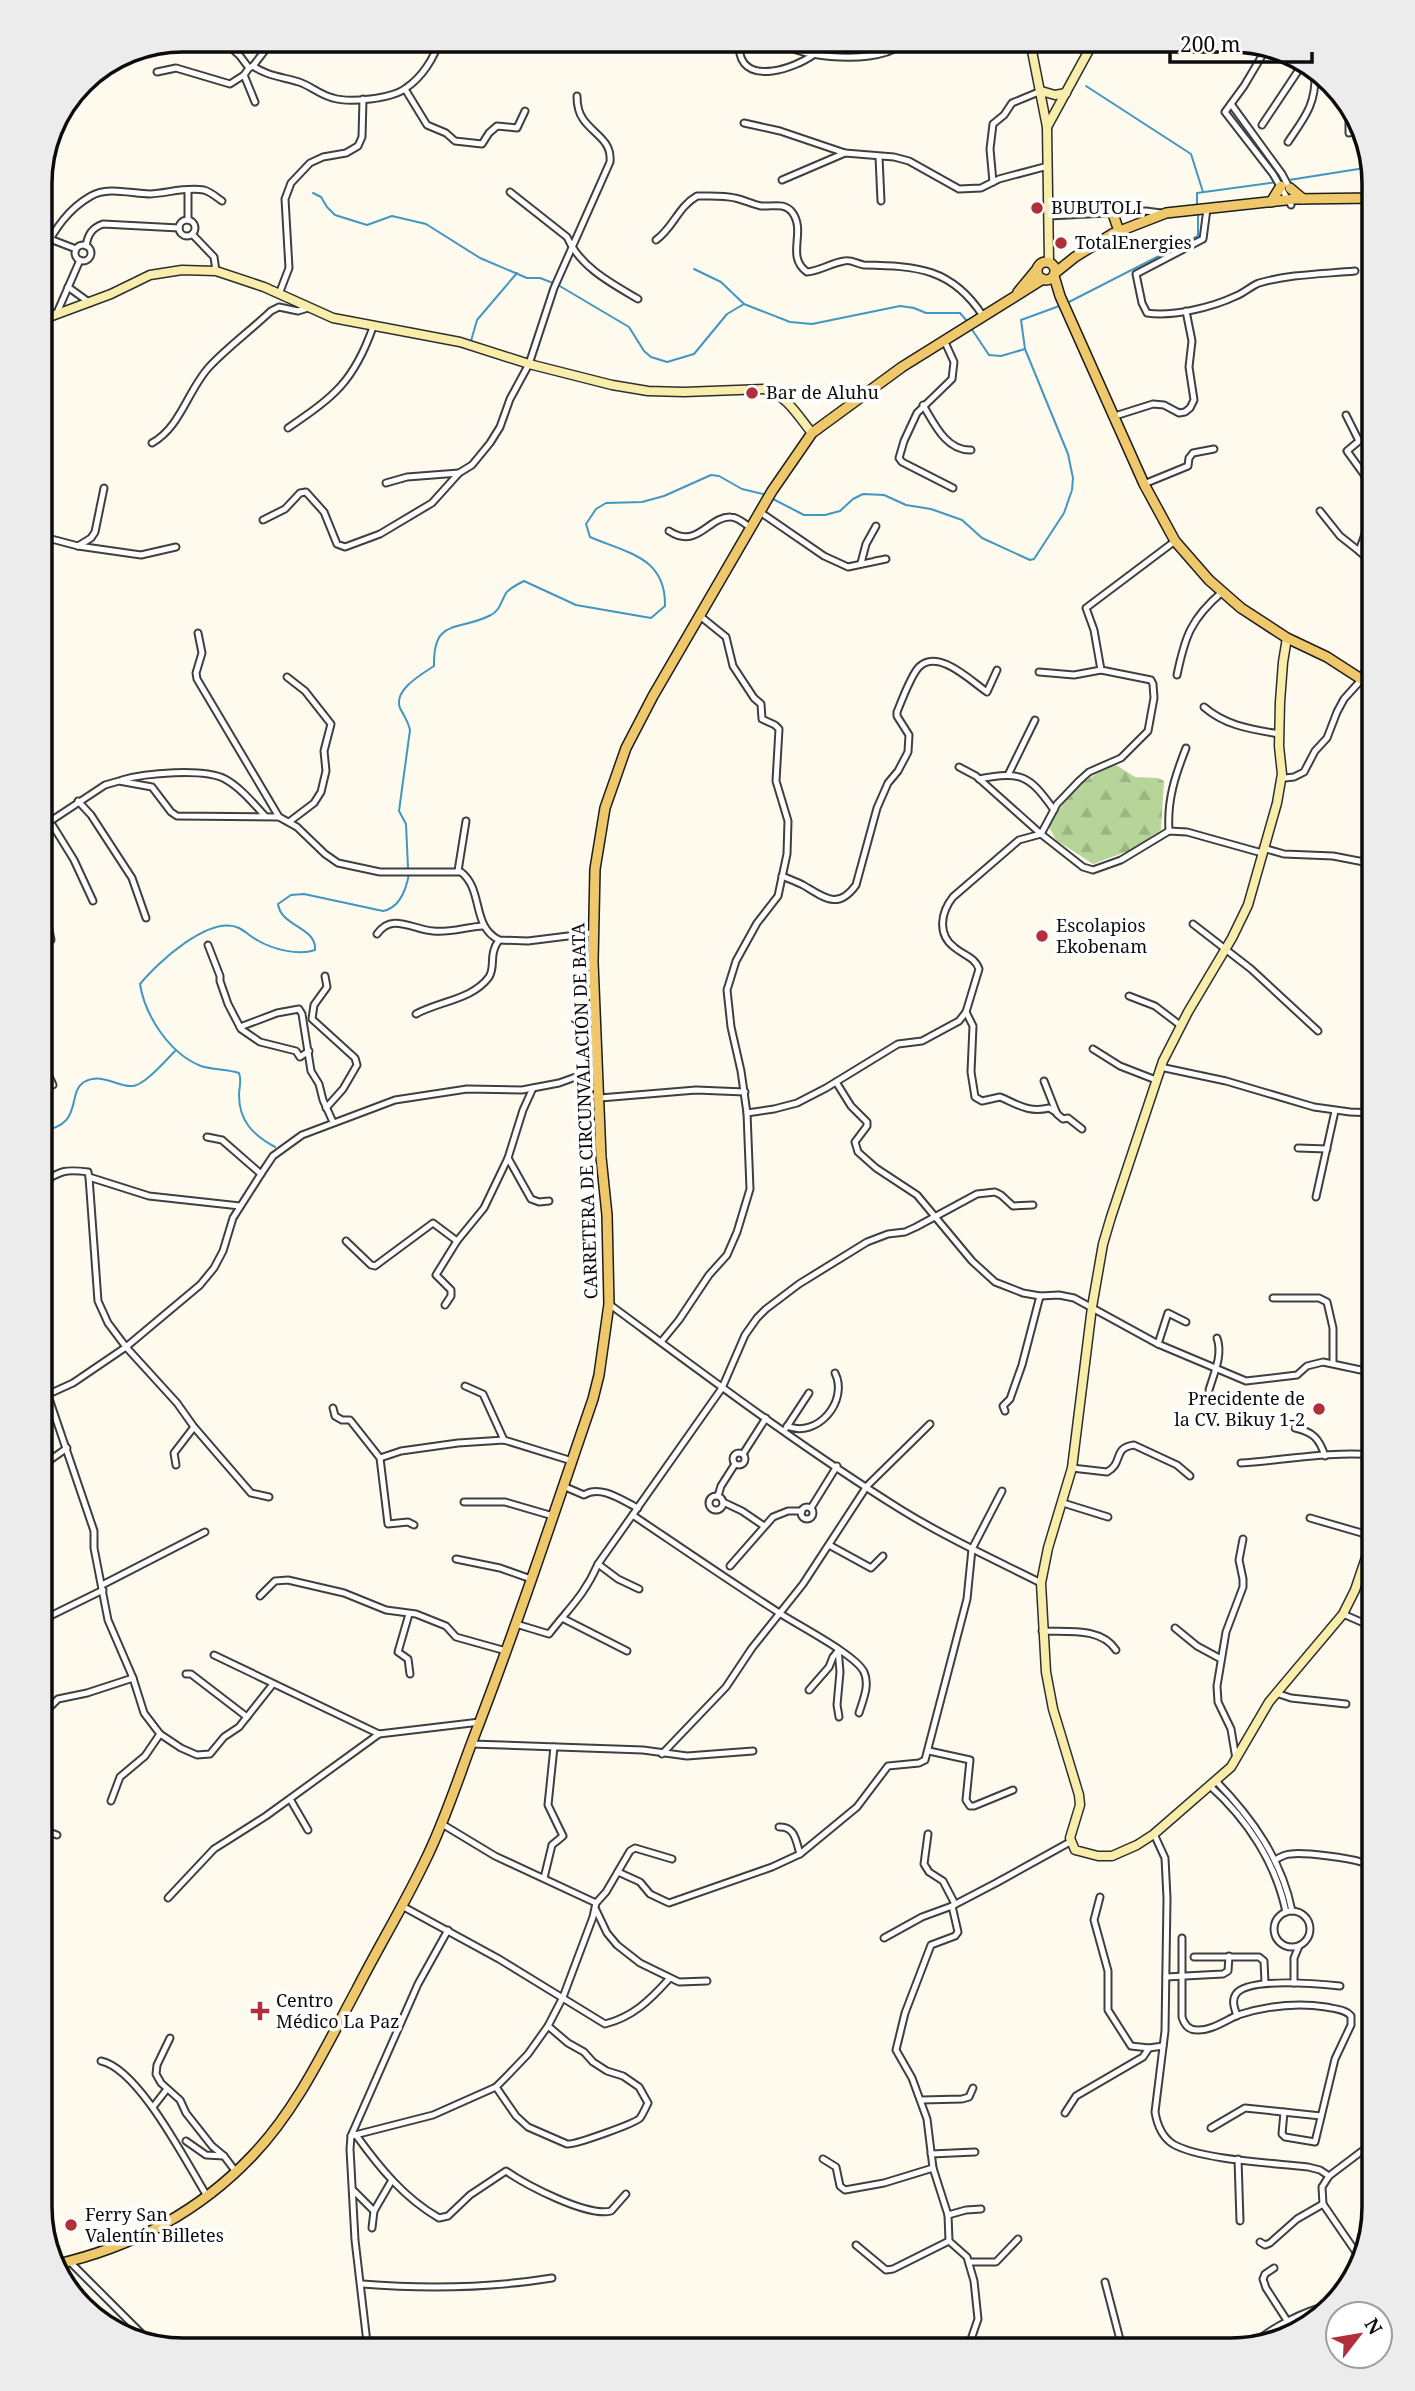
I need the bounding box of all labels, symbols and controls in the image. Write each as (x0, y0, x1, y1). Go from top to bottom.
scale bar (1170, 21, 1312, 65)
text: 200 m (1180, 30, 1241, 58)
place label: BUBUTOLI (1051, 195, 1142, 219)
marker: BUBUTOLI (1029, 200, 1045, 216)
place label: TotalEnergies (1075, 230, 1192, 254)
marker: TotalEnergies (1053, 235, 1069, 251)
place label: Bar de Aluhu (766, 380, 880, 404)
marker: Bar de Aluhu (744, 385, 760, 401)
place label: Escolapios Ekobenam (1056, 913, 1147, 958)
street label: CARRETERA DE CIRCUNVALACIÓN DE BATA (565, 922, 603, 1300)
marker: Escolapios Ekobenam (1034, 928, 1050, 944)
place label: Precidente de la CV. Bikuy 1-2 (1174, 1386, 1305, 1431)
marker: Precidente de la CV. Bikuy 1-2 (1311, 1401, 1327, 1417)
place label: Centro Médico La Paz (276, 1988, 399, 2033)
marker: Centro Médico La Paz (250, 2001, 270, 2021)
place label: Ferry San Valentín Billetes (85, 2202, 224, 2247)
marker: Ferry San Valentín Billetes (63, 2217, 79, 2233)
north arrow (1324, 2300, 1394, 2370)
text: N (1359, 2313, 1389, 2339)

